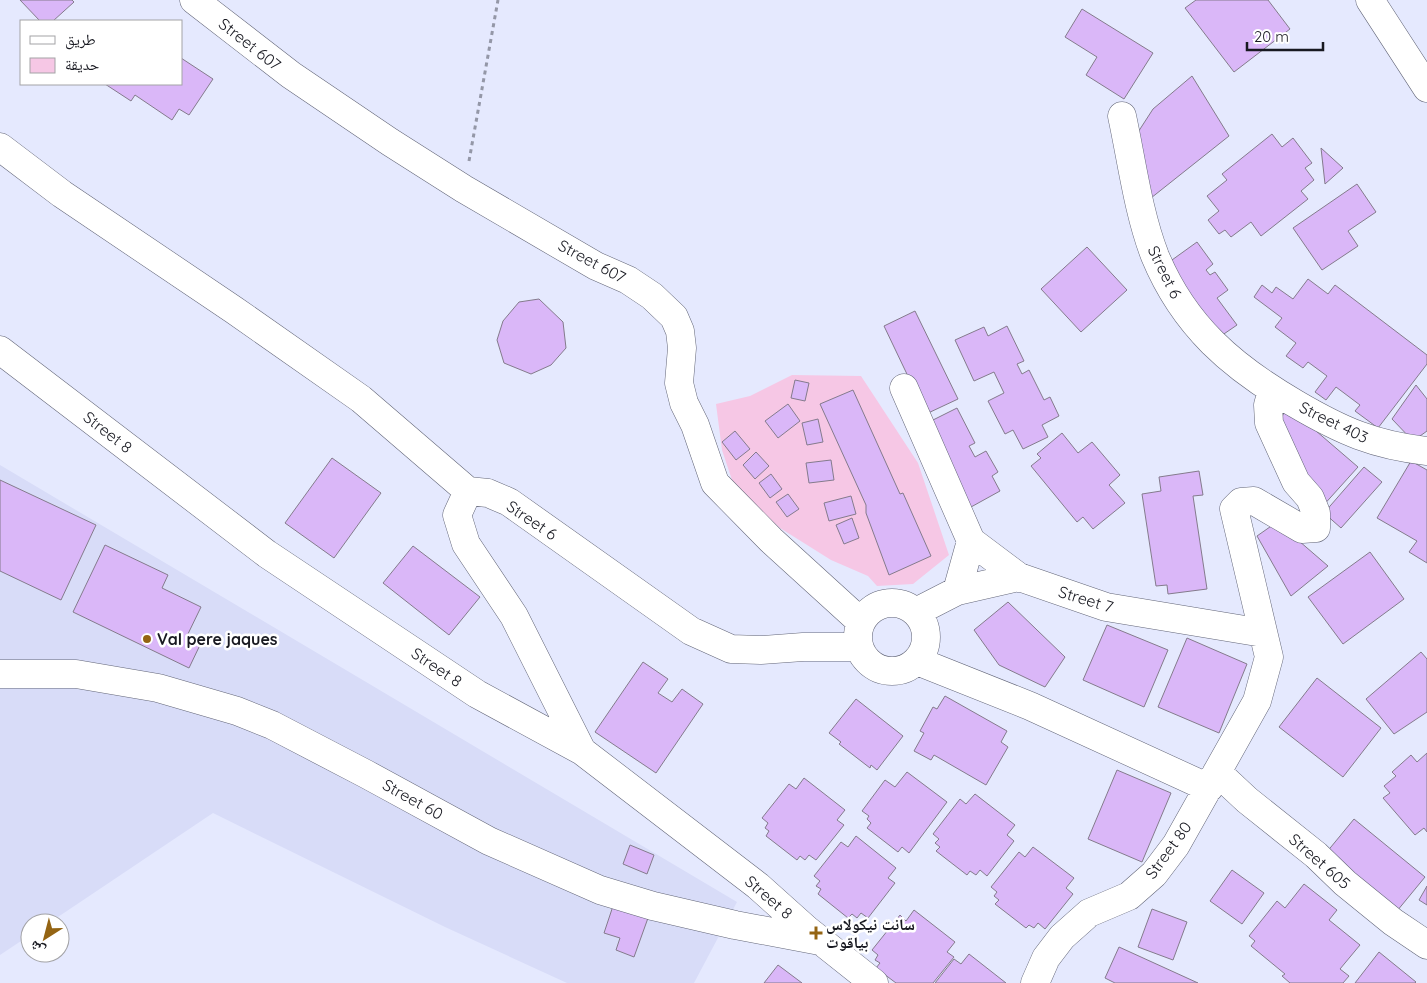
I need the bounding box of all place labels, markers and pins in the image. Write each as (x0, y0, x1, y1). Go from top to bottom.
place label: Val pere jaques (157, 629, 278, 649)
marker: Val pere jaques (141, 633, 153, 645)
place label: سانت نيكولاس بياقوت (826, 914, 915, 952)
marker: سانت نيكولاس بياقوت (810, 927, 822, 939)

